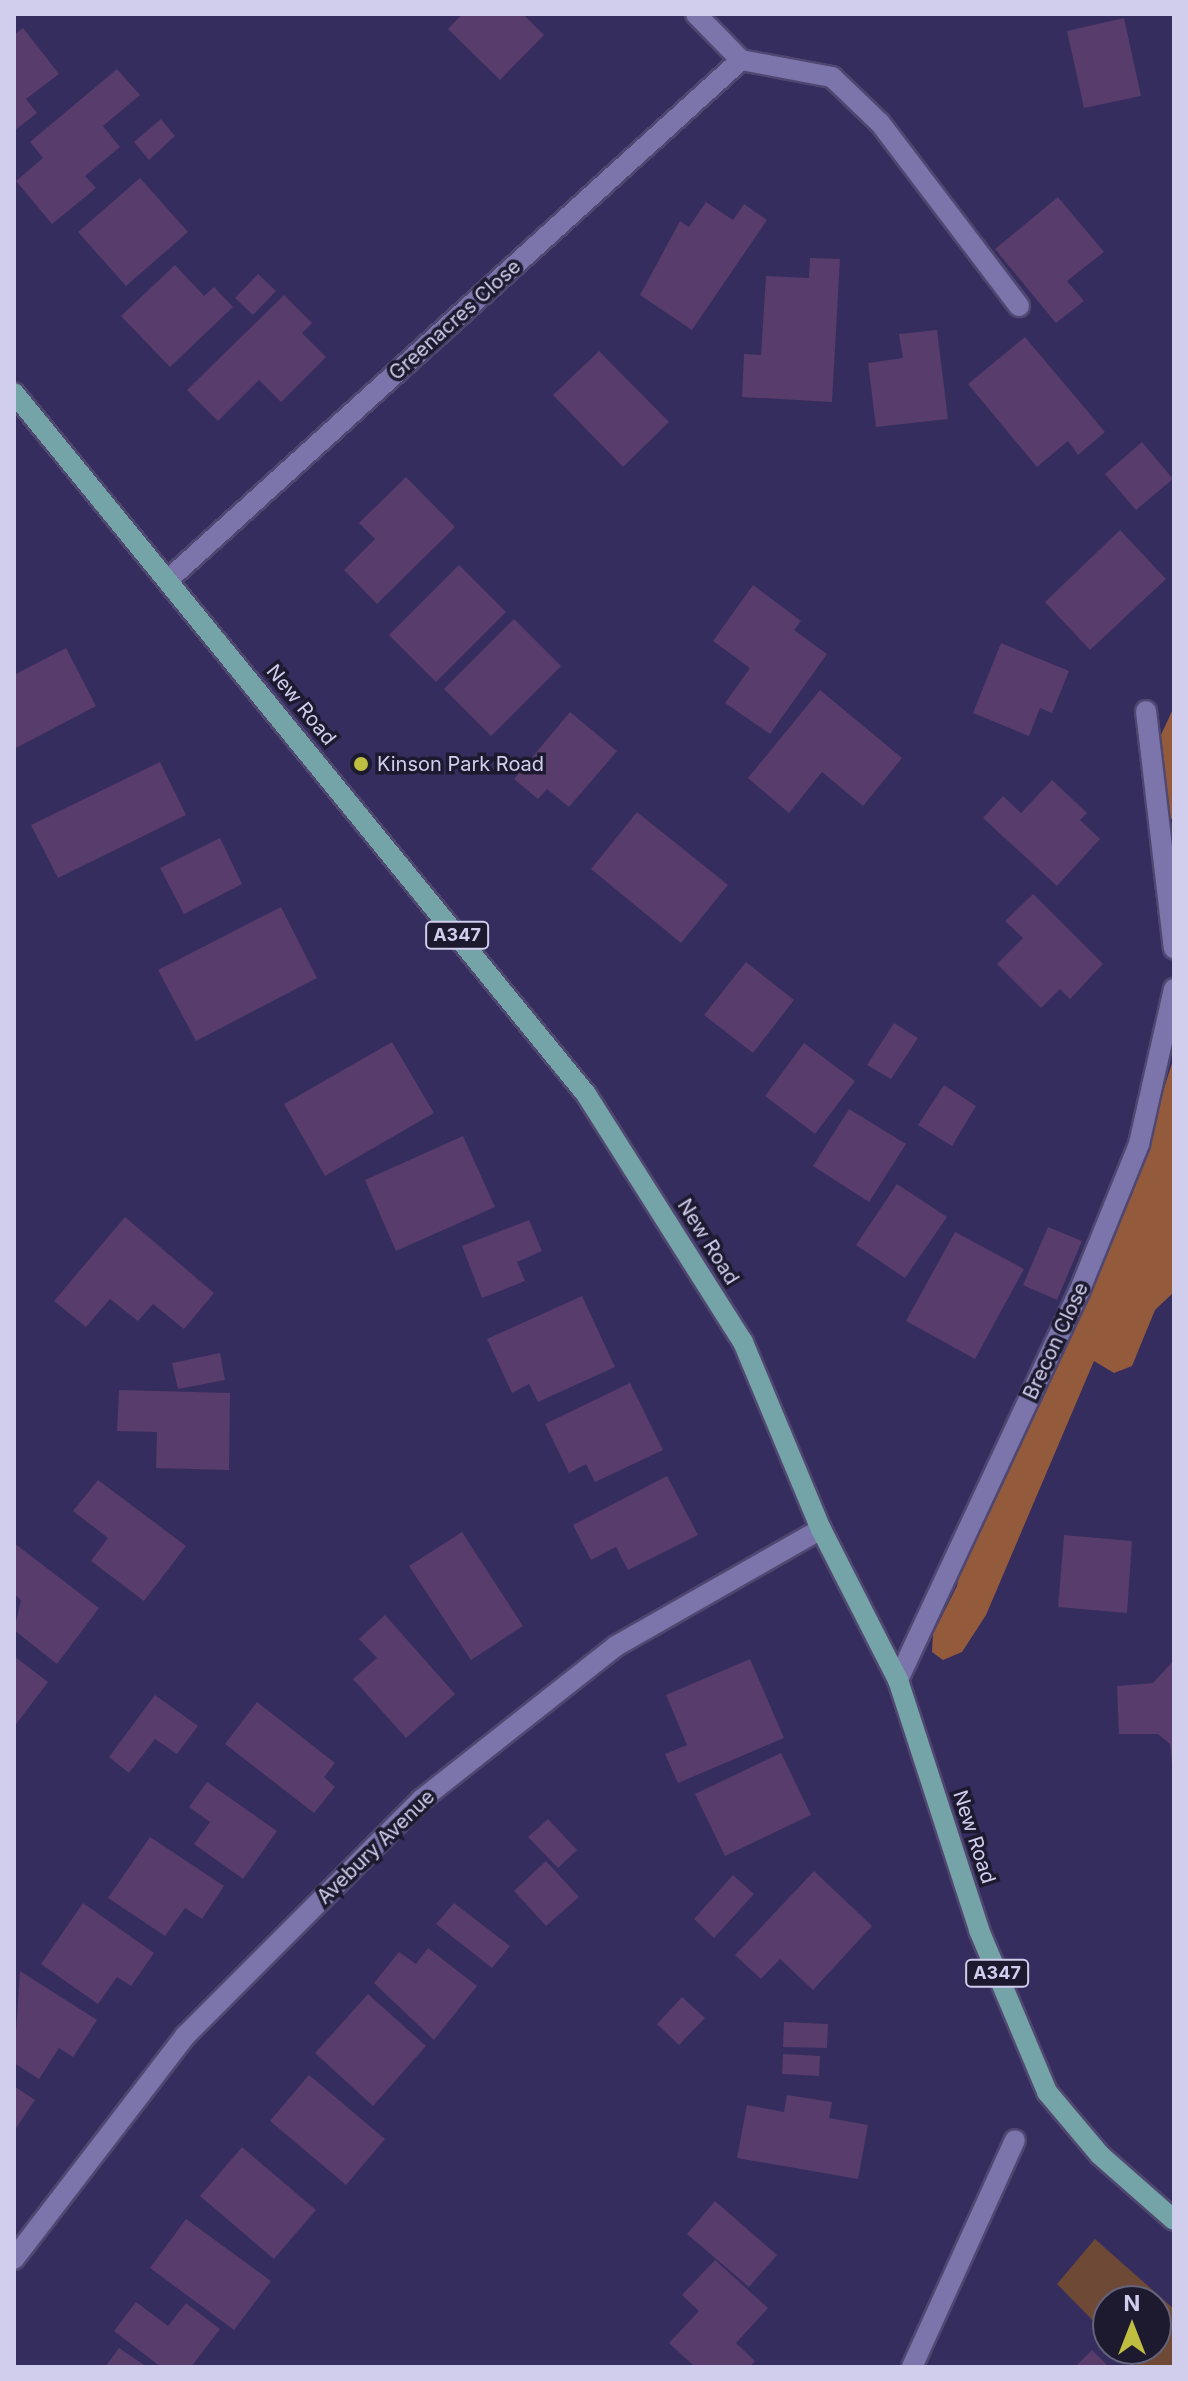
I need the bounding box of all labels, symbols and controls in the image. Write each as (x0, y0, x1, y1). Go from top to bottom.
street label: Greenacres Close (384, 255, 526, 385)
street label: New Road (261, 660, 341, 750)
place label: Kinson Park Road (377, 752, 544, 776)
marker: Kinson Park Road (352, 755, 370, 773)
road number: A347 (425, 921, 489, 949)
street label: New Road (672, 1195, 744, 1289)
street label: Brecon Close (1018, 1279, 1094, 1403)
street label: Avebury Avenue (312, 1785, 440, 1909)
street label: New Road (948, 1787, 1000, 1887)
road number: A347 (965, 1959, 1029, 1987)
north arrow (1092, 2285, 1172, 2365)
text: N (1124, 2290, 1140, 2316)

